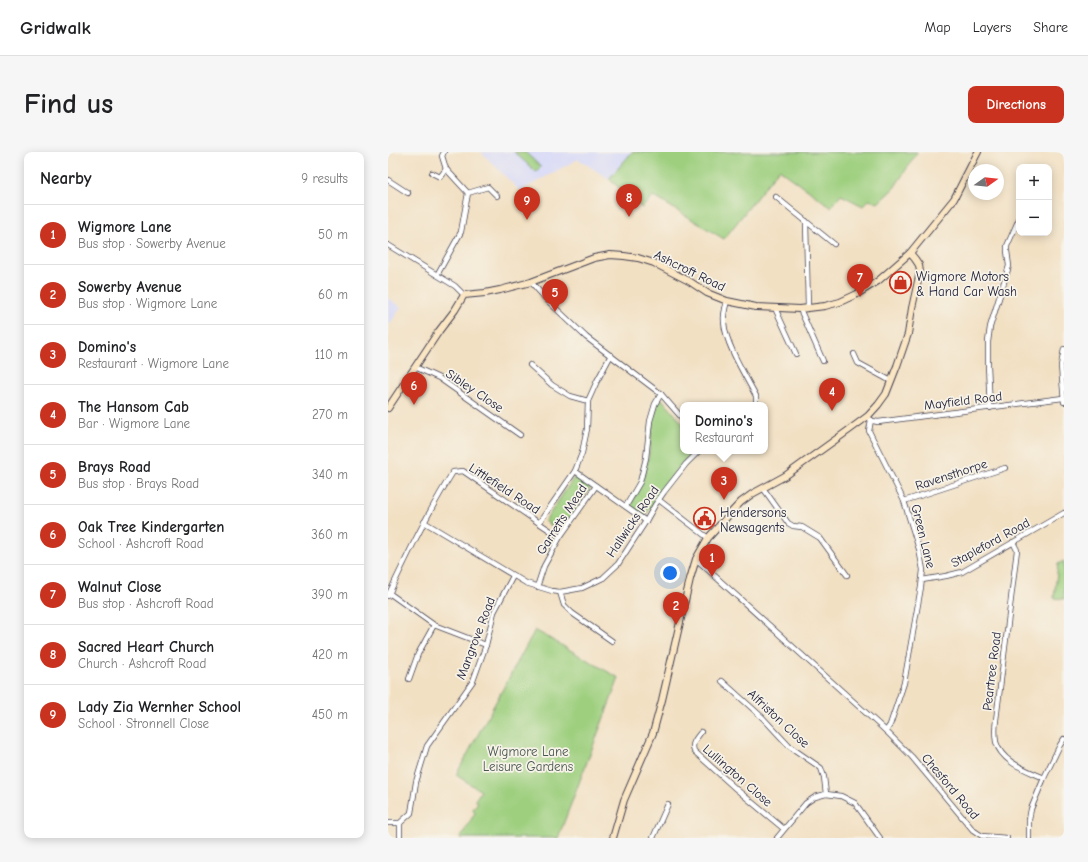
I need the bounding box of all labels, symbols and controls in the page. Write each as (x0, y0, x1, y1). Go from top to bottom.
text: Gridwalk (20, 17, 91, 39)
text: Map (924, 19, 951, 36)
text: Layers (973, 19, 1011, 36)
text: Share (1033, 19, 1068, 36)
button: Directions (968, 86, 1064, 123)
text: Find us (24, 88, 113, 120)
north arrow (968, 164, 1004, 200)
map controls (1016, 164, 1052, 236)
button: + (1016, 164, 1052, 200)
text: Nearby (40, 169, 91, 188)
text: 9 results (301, 171, 348, 186)
pin: 8 (616, 184, 642, 217)
pin: 9 (514, 187, 540, 220)
button: − (1016, 200, 1052, 236)
text: Wigmore Lane (78, 218, 171, 236)
text: 1 (50, 227, 56, 242)
text: 50 m (318, 227, 348, 242)
text: Bus stop · Sowerby Avenue (78, 236, 226, 251)
street label: Ashcroft Road (652, 247, 728, 294)
pin: 7 (847, 264, 873, 297)
place label: Wigmore Motors & Hand Car Wash (916, 269, 1017, 299)
shop icon: Wigmore Motors & Hand Car Wash (888, 270, 914, 296)
text: Sowerby Avenue (78, 278, 182, 296)
pin: 5 (542, 279, 568, 312)
text: 2 (50, 287, 56, 302)
text: 60 m (318, 287, 348, 302)
text: Bus stop · Wigmore Lane (78, 296, 217, 311)
text: Domino's (78, 338, 136, 356)
text: 3 (50, 347, 56, 362)
text: 110 m (315, 347, 348, 362)
text: Restaurant · Wigmore Lane (78, 356, 229, 371)
street label: Sibley Close (443, 366, 507, 415)
pin: 6 (401, 372, 427, 405)
pin: 4 (819, 378, 845, 411)
street label: Mayfield Road (923, 388, 1003, 413)
text: The Hansom Cab (78, 398, 189, 416)
popup (680, 402, 768, 454)
text: 4 (50, 407, 56, 422)
text: 270 m (312, 407, 348, 422)
text: Domino's (695, 412, 753, 430)
text: Bar · Wigmore Lane (78, 416, 190, 431)
text: Restaurant (695, 430, 753, 445)
street label: Ravensthorpe (913, 456, 989, 493)
text: Brays Road (78, 458, 151, 476)
street label: Littlefield Road (466, 460, 543, 517)
text: 5 (50, 467, 56, 482)
text: 340 m (312, 467, 348, 482)
pin: 3 (711, 467, 737, 500)
text: Bus stop · Brays Road (78, 476, 199, 491)
street label: Garretts Mead (533, 481, 590, 557)
street label: Hallwicks Road (603, 483, 662, 560)
street label: Green Lane (908, 503, 939, 570)
place label: Hendersons Newsagents (720, 505, 787, 535)
public building icon: Hendersons Newsagents (692, 506, 718, 532)
street label: Stapleford Road (948, 515, 1032, 570)
text: Oak Tree Kindergarten (78, 518, 224, 536)
text: 6 (50, 527, 56, 542)
text: 360 m (311, 527, 348, 542)
text: School · Ashcroft Road (78, 536, 204, 551)
pin: 1 (699, 544, 725, 577)
your location (660, 563, 680, 583)
text: Walnut Close (78, 578, 161, 596)
text: 7 (50, 587, 56, 602)
text: 390 m (312, 587, 348, 602)
pin: 2 (663, 592, 689, 625)
street label: Mangrove Road (453, 595, 498, 682)
text: Bus stop · Ashcroft Road (78, 596, 214, 611)
street label: Peartree Road (979, 631, 1004, 711)
text: Sacred Heart Church (78, 638, 214, 656)
text: 8 (50, 647, 56, 662)
text: 420 m (312, 647, 348, 662)
text: Church · Ashcroft Road (78, 656, 206, 671)
street label: Alfriston Close (745, 686, 813, 751)
text: Lady Zia Wernher School (78, 698, 241, 716)
text: 9 (50, 707, 56, 722)
text: 450 m (312, 707, 348, 722)
text: School · Stronnell Close (78, 716, 209, 731)
street label: Lullington Close (700, 741, 776, 810)
park label: Wigmore Lane Leisure Gardens (483, 744, 573, 774)
street label: Chesford Road (919, 750, 983, 822)

